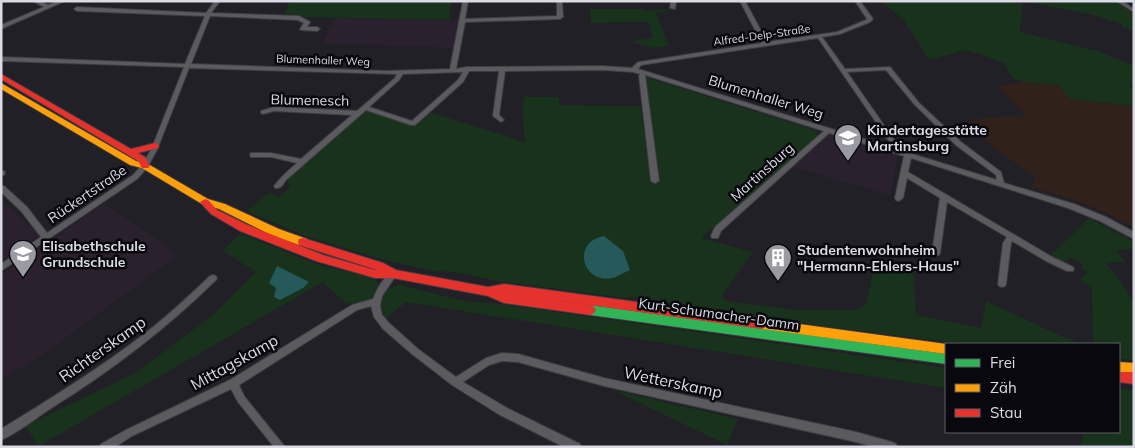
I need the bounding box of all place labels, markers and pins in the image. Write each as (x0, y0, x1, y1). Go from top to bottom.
place label: Kindertagesstätte Martinsburg (867, 121, 987, 155)
school or university icon: Kindertagesstätte Martinsburg (833, 123, 863, 162)
place label: Elisabethschule Grundschule (42, 237, 146, 271)
school or university icon: Elisabethschule Grundschule (8, 239, 38, 278)
place label: Studentenwohnheim "Hermann-Ehlers-Haus" (797, 241, 959, 275)
building icon: Studentenwohnheim "Hermann-Ehlers-Haus" (763, 243, 793, 282)

